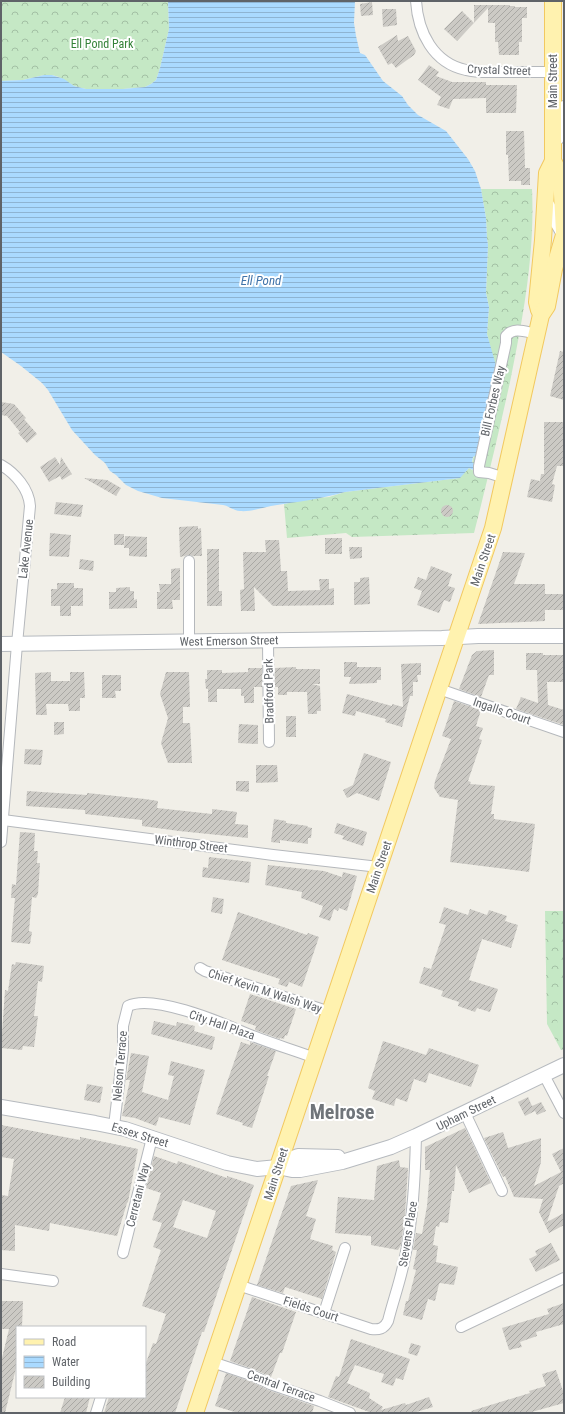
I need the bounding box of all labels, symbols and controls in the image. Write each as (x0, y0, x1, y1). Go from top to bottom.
park label: Ell Pond Park (71, 37, 134, 51)
street label: Main Street (546, 53, 560, 108)
street label: Crystal Street (467, 62, 532, 78)
water label: Ell Pond (241, 273, 282, 288)
street label: Bill Forbes Way (478, 364, 508, 438)
street label: Lake Avenue (16, 518, 36, 579)
street label: Main Street (468, 532, 499, 588)
street label: West Emerson Street (179, 633, 279, 649)
street label: Bradford Park (261, 658, 277, 724)
street label: Ingalls Court (471, 695, 533, 728)
street label: Winthrop Street (154, 833, 229, 855)
street label: Main Street (364, 839, 395, 895)
street label: Chief Kevin M Walsh Way (206, 966, 324, 1016)
street label: City Hall Plaza (187, 1007, 257, 1043)
street label: Nelson Terrace (110, 1030, 130, 1102)
street label: Upham Street (434, 1092, 498, 1133)
district label: Melrose (310, 1100, 374, 1124)
street label: Essex Street (110, 1120, 171, 1150)
street label: Main Street (261, 1146, 291, 1202)
street label: Cerretani Way (123, 1162, 153, 1228)
street label: Stevens Place (396, 1200, 420, 1268)
street label: Fields Court (282, 1294, 341, 1325)
legend (16, 1326, 146, 1398)
text: Road (52, 1335, 76, 1349)
text: Water (52, 1355, 80, 1369)
street label: Central Terrace (245, 1367, 317, 1405)
text: Building (52, 1375, 90, 1389)

